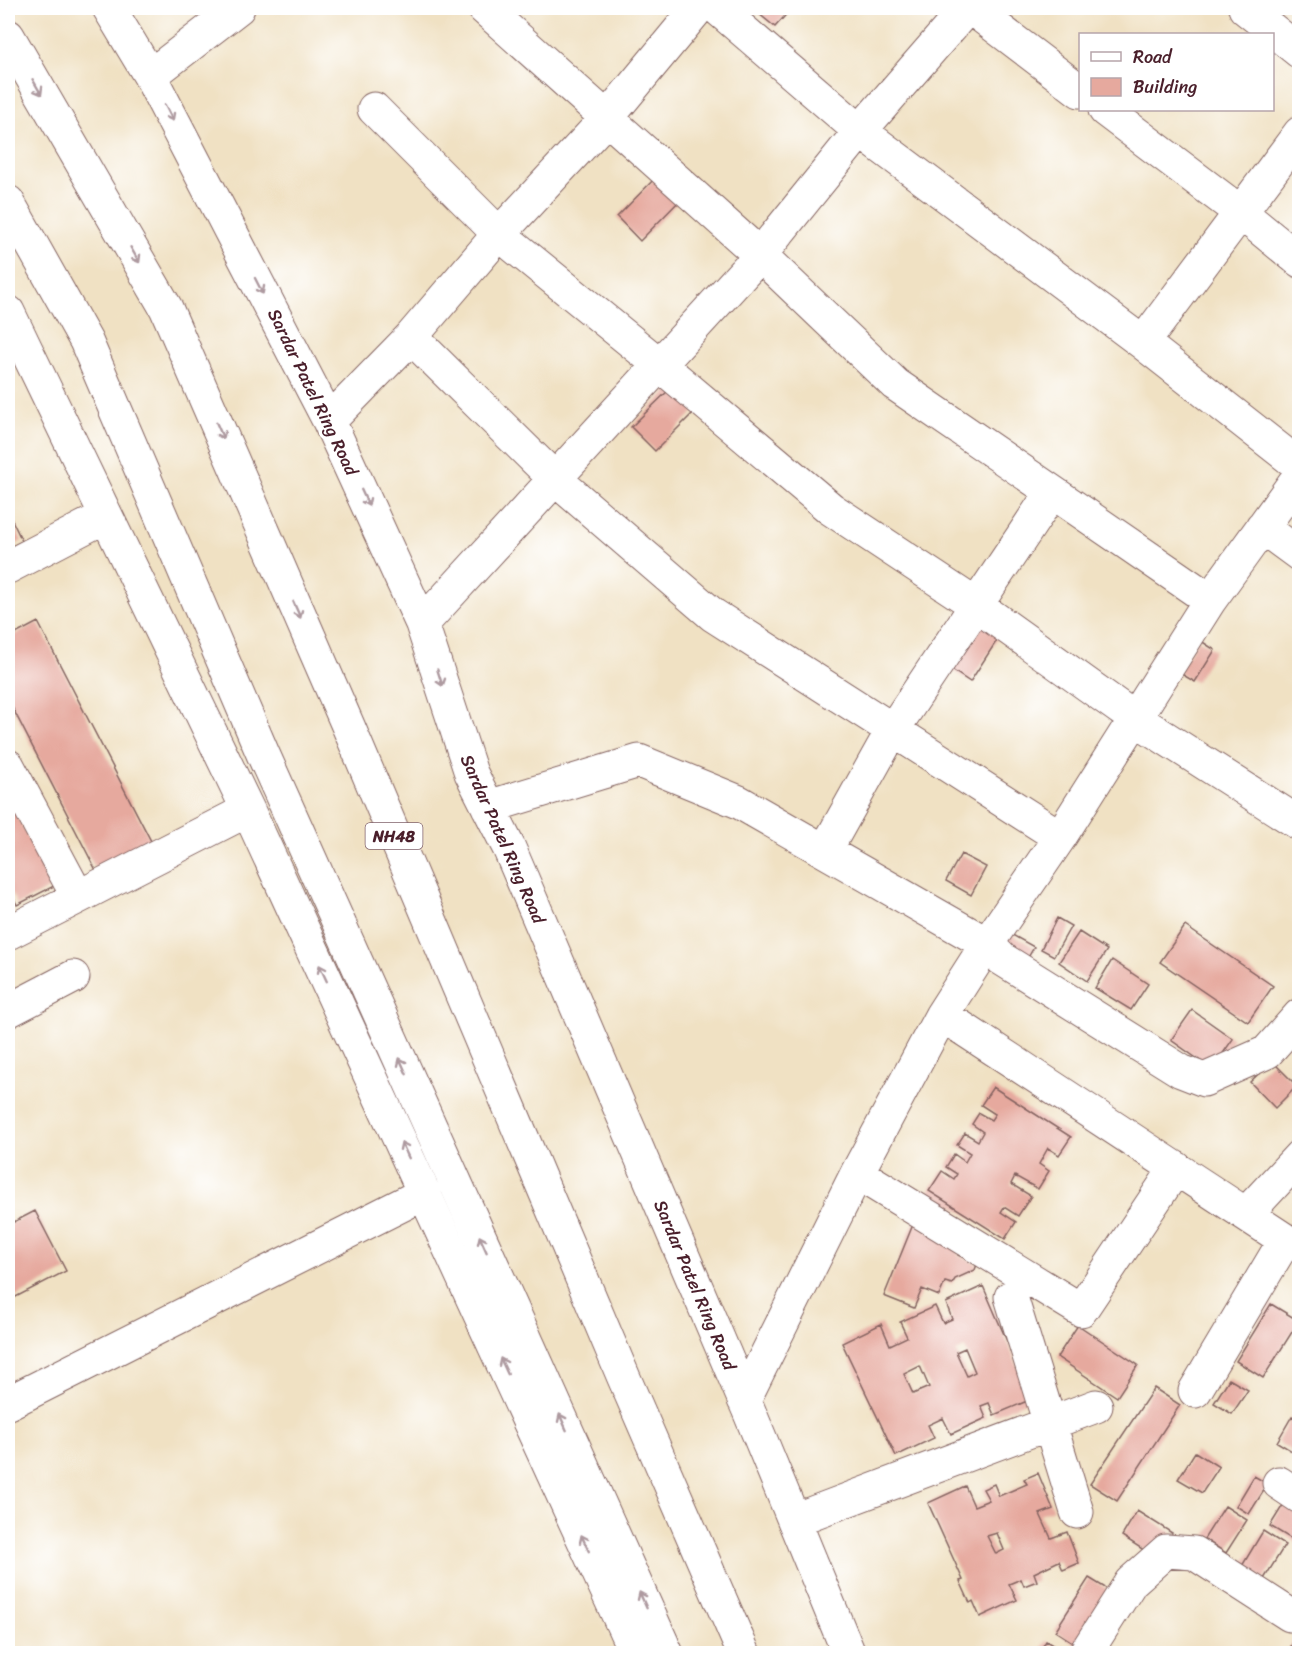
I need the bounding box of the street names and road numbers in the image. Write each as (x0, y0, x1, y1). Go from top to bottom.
street label: Sardar Patel Ring Road (259, 303, 368, 483)
street label: Sardar Patel Ring Road (451, 749, 555, 930)
road number: NH48 (366, 823, 422, 849)
street label: Sardar Patel Ring Road (645, 1195, 746, 1377)

